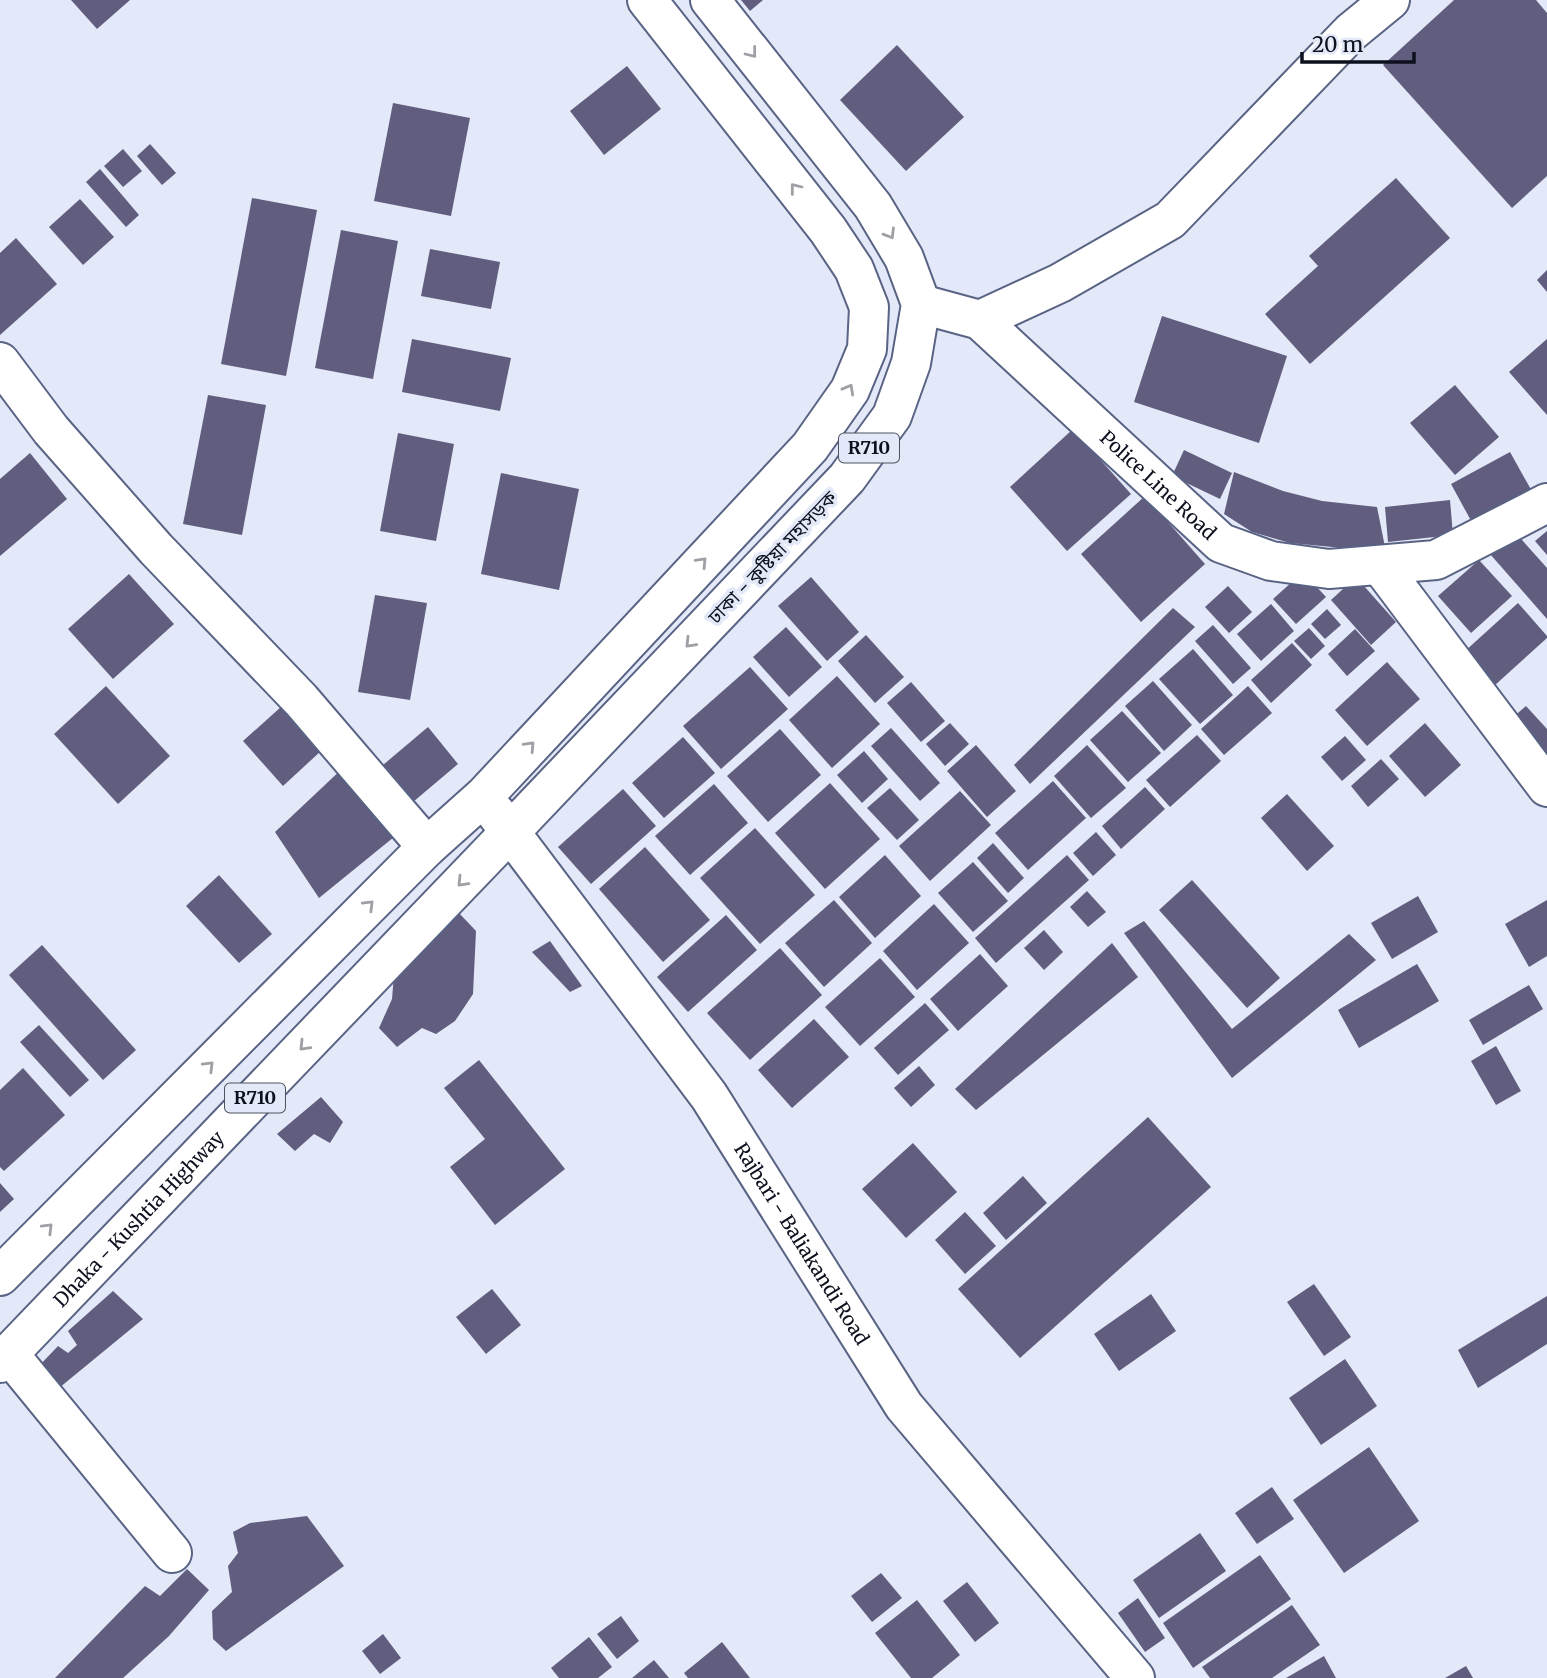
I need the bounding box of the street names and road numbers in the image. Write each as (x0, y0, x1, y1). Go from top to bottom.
street label: Police Line Road (1095, 425, 1221, 545)
road number: R710 (839, 434, 899, 462)
street label: ঢাকা - কুষ্টিয়া মহাসড়ক (702, 485, 842, 629)
road number: R710 (225, 1084, 285, 1112)
street label: Dhaka - Kushtia Highway (48, 1126, 229, 1312)
street label: Rajbari - Baliakandi Road (729, 1138, 874, 1349)

